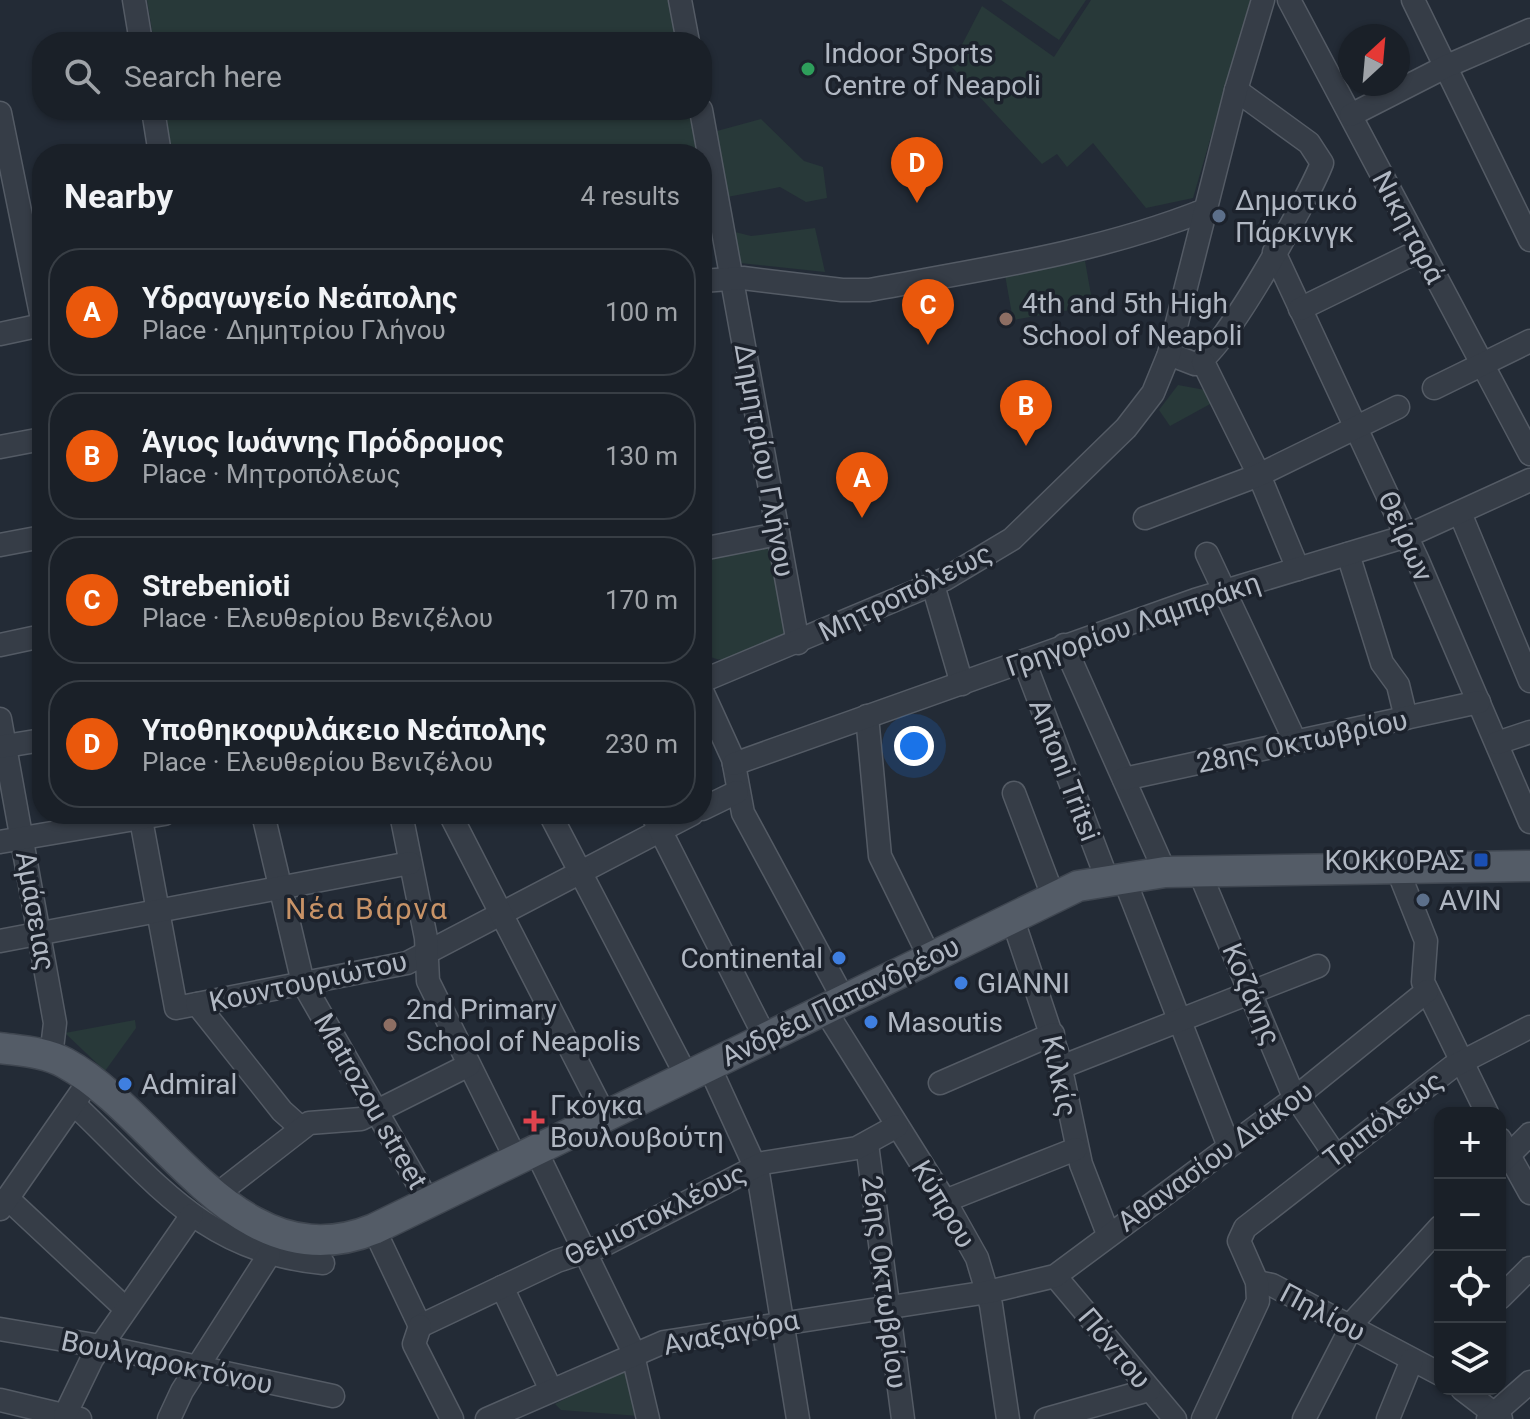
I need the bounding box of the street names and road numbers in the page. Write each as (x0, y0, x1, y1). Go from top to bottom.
street label: Νικηταρά (1365, 165, 1452, 289)
street label: Δημητρίου Γλήνου (728, 341, 801, 579)
street label: Θείρων (1371, 486, 1440, 587)
street label: Μητροπόλεως (813, 536, 997, 649)
street label: Γρηγορίου Λαμπράκη (1002, 566, 1264, 683)
street label: Antoni Tritsi (1022, 694, 1107, 846)
street label: 28ης Οκτωβρίου (1194, 703, 1411, 780)
street label: Αμάσειας (9, 849, 62, 973)
street label: Ανδρέα Παπανδρέου (716, 930, 965, 1073)
street label: Κοζάνης (1215, 938, 1288, 1050)
street label: Κουντουριώτου (206, 944, 410, 1019)
street label: Matrozou street (307, 1007, 434, 1195)
street label: Κιλκίς (1035, 1033, 1084, 1120)
street label: Τριπόλεως (1317, 1064, 1449, 1175)
street label: Αθανασίου Διάκου (1111, 1074, 1320, 1238)
street label: Κύπρου (905, 1154, 983, 1254)
street label: Θεμιστοκλέους (559, 1156, 751, 1273)
street label: 26ης Οκτωβρίου (855, 1174, 914, 1391)
street label: Πηλίου (1275, 1276, 1371, 1349)
street label: Πόντου (1071, 1301, 1158, 1395)
street label: Αναξαγόρα (660, 1303, 802, 1362)
street label: Βουλγαροκτόνου (58, 1324, 276, 1401)

